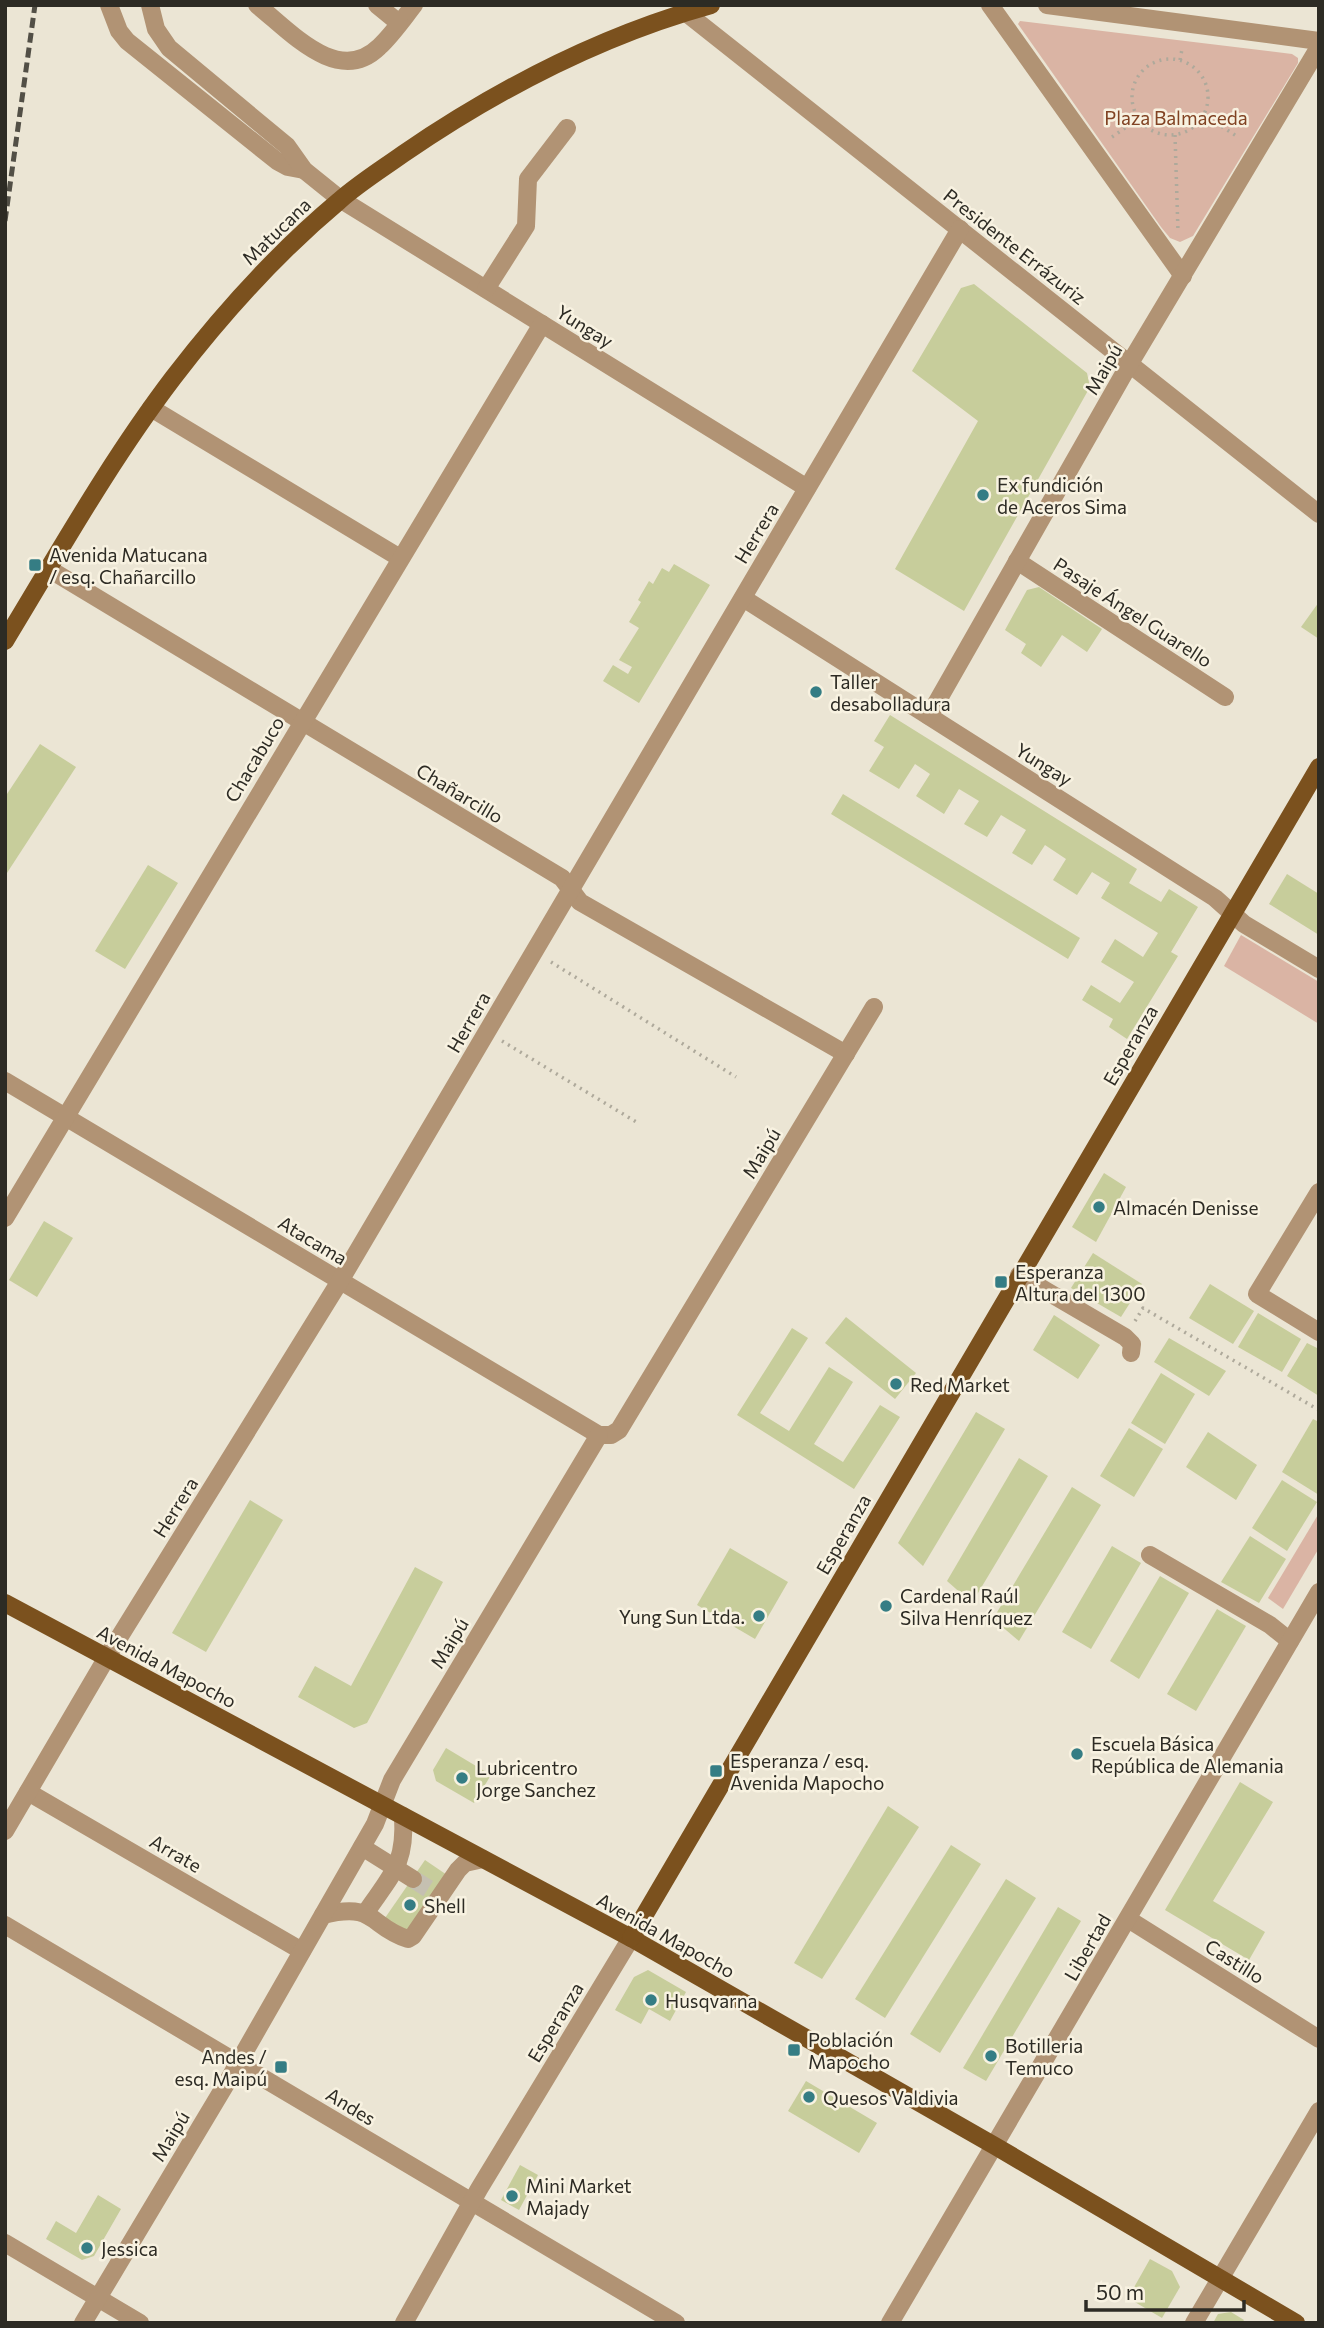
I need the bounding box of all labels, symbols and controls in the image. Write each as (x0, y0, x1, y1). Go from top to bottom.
park label: Plaza Balmaceda (1104, 106, 1248, 129)
street label: Presidente Errázuriz (939, 183, 1091, 309)
street label: Matucana (237, 193, 315, 269)
street label: Yungay (552, 300, 618, 352)
street label: Maipú (1079, 340, 1127, 398)
place label: Ex fundición de Aceros Sima (997, 473, 1127, 518)
marker: Ex fundición de Aceros Sima (975, 487, 991, 503)
street label: Herrera (729, 499, 783, 567)
place label: Avenida Matucana / esq. Chañarcillo (49, 543, 208, 588)
street label: Pasaje Ángel Guarello (1049, 552, 1217, 672)
marker: Avenida Matucana / esq. Chañarcillo (27, 557, 43, 573)
place label: Taller desabolladura (830, 670, 951, 715)
marker: Taller desabolladura (808, 684, 824, 700)
street label: Chacabuco (219, 712, 289, 806)
street label: Yungay (1011, 738, 1077, 790)
street label: Chañarcillo (412, 758, 508, 828)
street label: Herrera (441, 987, 495, 1057)
street label: Esperanza (1098, 1001, 1162, 1089)
street label: Maipú (737, 1124, 785, 1182)
place label: Almacén Denisse (1113, 1196, 1258, 1219)
marker: Almacén Denisse (1091, 1199, 1107, 1215)
street label: Atacama (275, 1211, 351, 1269)
place label: Esperanza Altura del 1300 (1015, 1260, 1146, 1305)
marker: Esperanza Altura del 1300 (993, 1274, 1009, 1290)
place label: Red Market (910, 1373, 1010, 1396)
marker: Red Market (888, 1376, 904, 1392)
street label: Herrera (148, 1473, 202, 1541)
street label: Esperanza (811, 1490, 875, 1578)
place label: Cardenal Raúl Silva Henríquez (900, 1584, 1033, 1629)
marker: Cardenal Raúl Silva Henríquez (878, 1598, 894, 1614)
place label: Yung Sun Ltda. (619, 1605, 745, 1628)
marker: Yung Sun Ltda. (751, 1608, 767, 1624)
street label: Maipú (425, 1614, 473, 1672)
street label: Avenida Mapocho (93, 1620, 241, 1712)
place label: Escuela Básica República de Alemania (1091, 1732, 1284, 1777)
marker: Escuela Básica República de Alemania (1069, 1746, 1085, 1762)
place label: Esperanza / esq. Avenida Mapocho (730, 1749, 884, 1794)
place label: Lubricentro Jorge Sanchez (476, 1756, 596, 1801)
marker: Esperanza / esq. Avenida Mapocho (708, 1763, 724, 1779)
marker: Lubricentro Jorge Sanchez (454, 1770, 470, 1786)
street label: Arrate (146, 1829, 206, 1877)
street label: Avenida Mapocho (593, 1888, 739, 1982)
place label: Shell (424, 1894, 466, 1917)
marker: Shell (402, 1897, 418, 1913)
street label: Libertad (1059, 1910, 1115, 1984)
street label: Castillo (1201, 1934, 1269, 1988)
street label: Esperanza (522, 1978, 588, 2066)
place label: Husqvarna (665, 1989, 758, 2012)
marker: Husqvarna (643, 1992, 659, 2008)
place label: Población Mapocho (808, 2028, 893, 2073)
place label: Botilleria Temuco (1005, 2034, 1083, 2079)
marker: Población Mapocho (786, 2042, 802, 2058)
place label: Andes / esq. Maipú (174, 2045, 267, 2090)
marker: Botilleria Temuco (983, 2048, 999, 2064)
marker: Andes / esq. Maipú (273, 2059, 289, 2075)
street label: Andes (322, 2082, 380, 2130)
place label: Quesos Valdivia (823, 2086, 958, 2109)
marker: Quesos Valdivia (801, 2089, 817, 2105)
street label: Maipú (146, 2107, 194, 2165)
place label: Mini Market Majady (526, 2174, 632, 2219)
marker: Mini Market Majady (504, 2188, 520, 2204)
place label: Jessica (101, 2237, 158, 2260)
marker: Jessica (79, 2240, 95, 2256)
scale bar (1086, 2268, 1244, 2312)
text: 50 m (1096, 2279, 1144, 2304)

